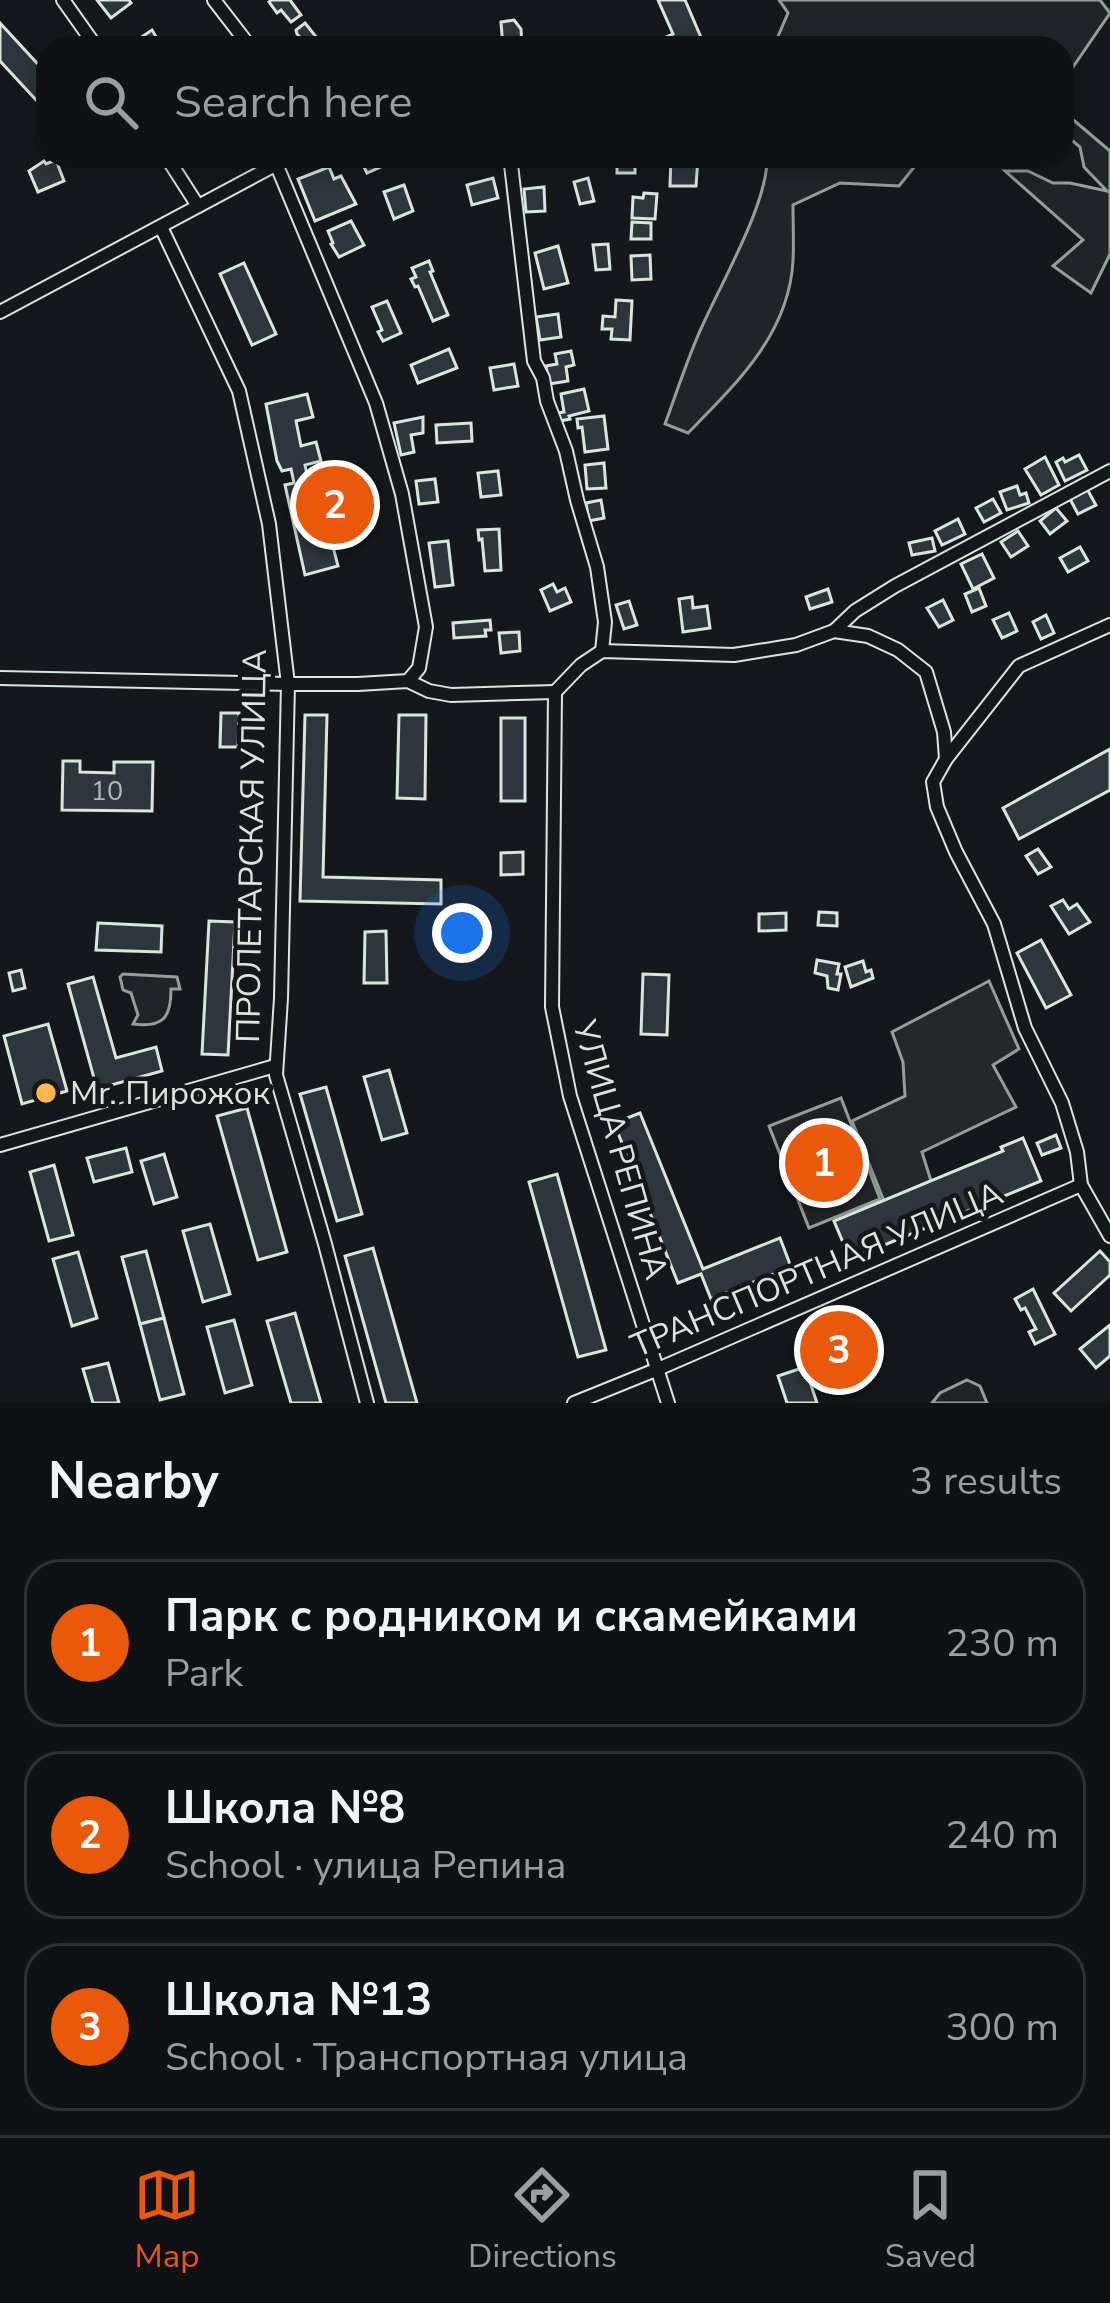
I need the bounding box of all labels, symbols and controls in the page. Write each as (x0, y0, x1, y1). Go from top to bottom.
search box (36, 36, 1074, 168)
icon: search (78, 69, 144, 135)
text: Search here (174, 72, 413, 133)
pin: 2 (296, 460, 374, 550)
street label: ПРОЛЕТАРСКАЯ УЛИЦА (226, 649, 278, 1043)
house number: 10 (91, 773, 123, 810)
your location (432, 903, 492, 963)
street label: УЛИЦА РЕПИНА (561, 1014, 678, 1285)
place label: Mr. Пирожок (70, 1071, 270, 1116)
marker: Mr. Пирожок (33, 1080, 59, 1106)
pin: 1 (785, 1118, 863, 1208)
street label: ТРАНСПОРТНАЯ УЛИЦА (624, 1171, 1010, 1369)
pin: 3 (800, 1305, 878, 1395)
text: Nearby (48, 1446, 219, 1516)
text: 3 results (910, 1455, 1062, 1508)
text: Парк с родником и скамейками (165, 1586, 858, 1647)
text: 1 (78, 1617, 102, 1670)
text: 230 m (945, 1617, 1059, 1670)
text: Park (165, 1647, 243, 1700)
text: Школа №8 (165, 1778, 405, 1839)
text: 2 (78, 1809, 102, 1862)
text: 240 m (945, 1809, 1059, 1862)
text: School · улица Репина (165, 1839, 567, 1892)
text: Школа №13 (165, 1970, 432, 2031)
text: 3 (78, 2001, 102, 2054)
text: 300 m (945, 2001, 1059, 2054)
text: School · Транспортная улица (165, 2031, 688, 2084)
tab: Map (134, 2162, 200, 2279)
tab: Directions (468, 2162, 617, 2279)
tab: Saved (885, 2162, 976, 2279)

